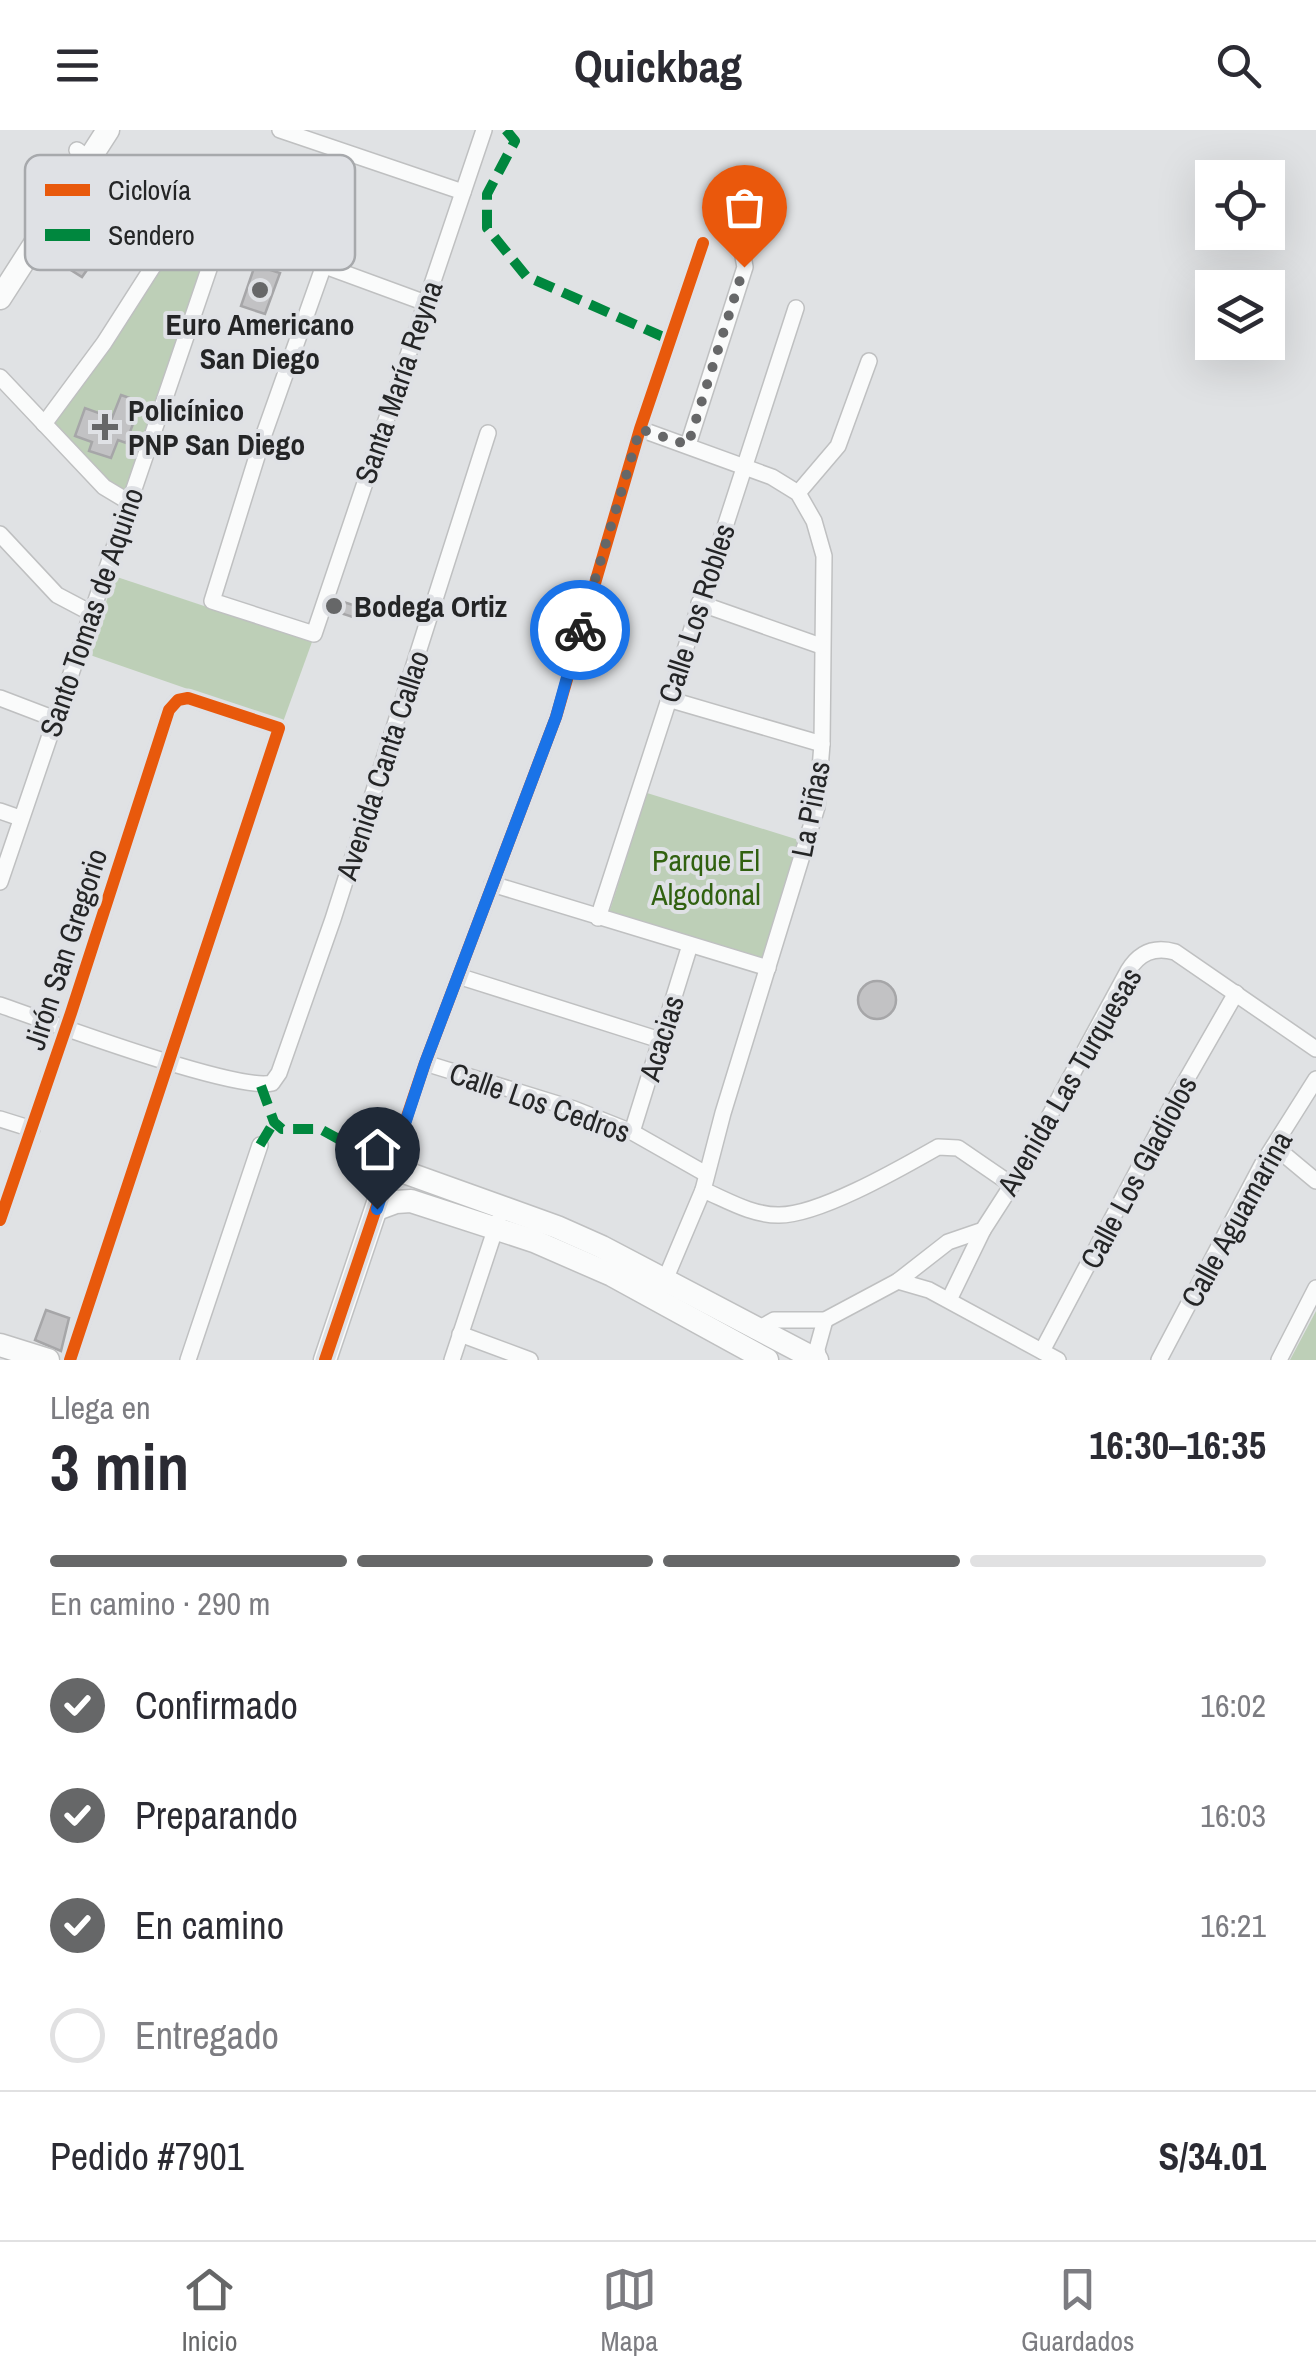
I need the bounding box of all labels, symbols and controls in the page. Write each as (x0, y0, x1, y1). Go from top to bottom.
text: Quickbag (574, 35, 742, 96)
icon: menu (50, 38, 105, 93)
icon: search (1211, 38, 1266, 93)
legend (25, 155, 355, 270)
map controls (1195, 160, 1285, 360)
button: locate (1195, 160, 1285, 250)
pin (702, 165, 787, 268)
text: Ciclovía (108, 171, 191, 209)
icon: bag (717, 180, 772, 235)
text: Sendero (108, 216, 195, 254)
button: layers (1195, 270, 1285, 360)
street label: Santa María Reyna (345, 275, 452, 489)
marker: Euro Americano San Diego (249, 279, 271, 301)
place label: Euro Americano San Diego (165, 304, 355, 378)
place label: Policínico PNP San Diego (128, 390, 305, 464)
marker: Policínico PNP San Diego (92, 414, 118, 440)
street label: Santo Tomas de Aquino (30, 482, 152, 742)
street label: Calle Los Robles (648, 518, 744, 708)
courier (530, 580, 630, 680)
place label: Bodega Ortiz (354, 586, 507, 626)
marker: Bodega Ortiz (323, 595, 345, 617)
icon: bike (553, 603, 608, 658)
street label: Avenida Canta Callao (326, 645, 438, 886)
street label: La Piñas (781, 758, 839, 860)
park label: Parque El Algodonal (650, 840, 761, 914)
street label: Jirón San Gregorio (14, 843, 116, 1055)
street label: Avenida Las Turquesas (987, 960, 1151, 1203)
street label: Acacias (629, 990, 693, 1087)
street label: Calle Los Cedros (444, 1052, 636, 1152)
street label: Calle Los Gladiolos (1070, 1068, 1206, 1276)
pin (335, 1107, 420, 1210)
icon: home (350, 1122, 405, 1177)
street label: Calle Aguamarina (1171, 1124, 1301, 1314)
text: Llega en (50, 1386, 151, 1429)
text: 16:30–16:35 (1089, 1420, 1266, 1471)
text: 3 min (50, 1423, 189, 1510)
text: En camino · 290 m (50, 1582, 270, 1625)
icon: check (50, 1678, 105, 1733)
text: Confirmado (135, 1680, 298, 1731)
text: 16:02 (1200, 1684, 1266, 1727)
icon: check (50, 1788, 105, 1843)
text: Preparando (135, 1790, 298, 1841)
text: 16:03 (1200, 1794, 1266, 1837)
icon: check (50, 1898, 105, 1953)
text: En camino (135, 1900, 284, 1951)
text: 16:21 (1200, 1904, 1266, 1947)
text: Entregado (135, 2010, 279, 2061)
text: Pedido #7901 (50, 2131, 244, 2182)
text: S/34.01 (1159, 2131, 1266, 2182)
tab: Inicio (181, 2262, 238, 2360)
tab: Mapa (601, 2262, 658, 2360)
tab: Guardados (1021, 2262, 1135, 2360)

